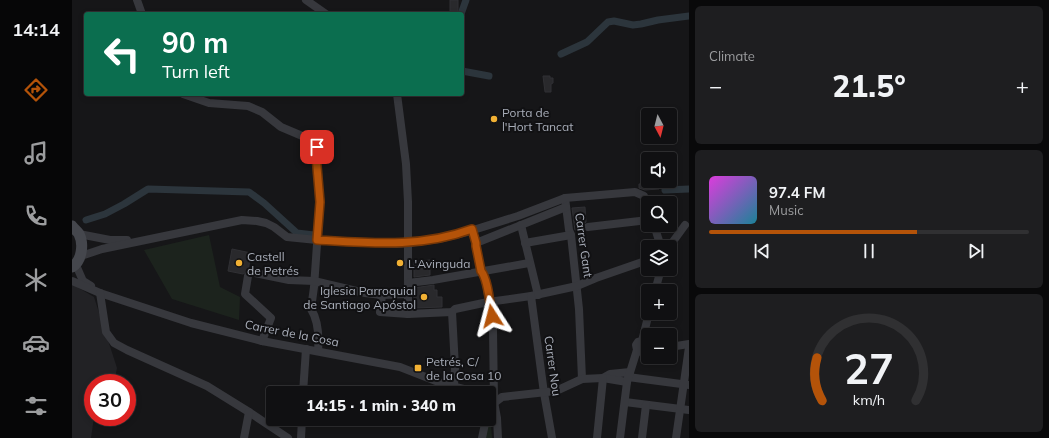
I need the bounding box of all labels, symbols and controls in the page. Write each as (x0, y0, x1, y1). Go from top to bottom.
text: 14:14 (12, 18, 60, 41)
text: 90 m (162, 25, 228, 60)
icon: left (96, 28, 148, 80)
text: Climate (709, 48, 755, 64)
text: Turn left (162, 60, 230, 83)
text: 21.5° (832, 67, 906, 105)
text: − (709, 72, 722, 100)
text: + (1016, 72, 1029, 100)
icon: directions (22, 76, 50, 104)
place label: Porta de l'Hort Tancat (502, 105, 573, 134)
north arrow (641, 108, 677, 144)
map controls (641, 108, 677, 364)
marker: Porta de l'Hort Tancat (489, 114, 499, 124)
pin (300, 130, 334, 164)
icon: arrive (306, 136, 328, 158)
icon: music (22, 139, 50, 167)
button: sound (641, 152, 677, 188)
text: 97.4 FM (769, 183, 825, 202)
button: search (641, 196, 677, 232)
icon: phone (22, 202, 50, 230)
text: Music (769, 202, 804, 218)
street label: Carrer Gant (572, 212, 596, 278)
button: layers (641, 240, 677, 276)
icon: previous (751, 240, 773, 262)
icon: pause (858, 240, 880, 262)
icon: next (965, 240, 987, 262)
place label: Castell de Petrés (247, 249, 299, 278)
place label: L'Avinguda (408, 256, 471, 271)
marker: Castell de Petrés (234, 258, 244, 268)
marker: L'Avinguda (395, 258, 405, 268)
icon: climate (22, 266, 50, 294)
place label: Iglesia Parroquial de Santiago Apóstol (303, 283, 416, 312)
button: + (641, 284, 677, 320)
marker: Iglesia Parroquial de Santiago Apóstol (419, 292, 429, 302)
position arrow (471, 295, 513, 337)
street label: Carrer de la Cosa (244, 317, 340, 349)
button: − (641, 328, 677, 364)
icon: car (22, 329, 50, 357)
street label: Carrer Nou (541, 335, 565, 397)
text: 27 (844, 342, 894, 394)
place label: Petrés, C/ de la Cosa 10 (426, 354, 501, 383)
marker: Petrés, C/ de la Cosa 10 (413, 363, 423, 373)
speed limit sign: 30 (84, 374, 136, 426)
text: km/h (853, 391, 885, 409)
icon: filters (22, 392, 50, 420)
text: 14:15 · 1 min · 340 m (306, 396, 456, 415)

